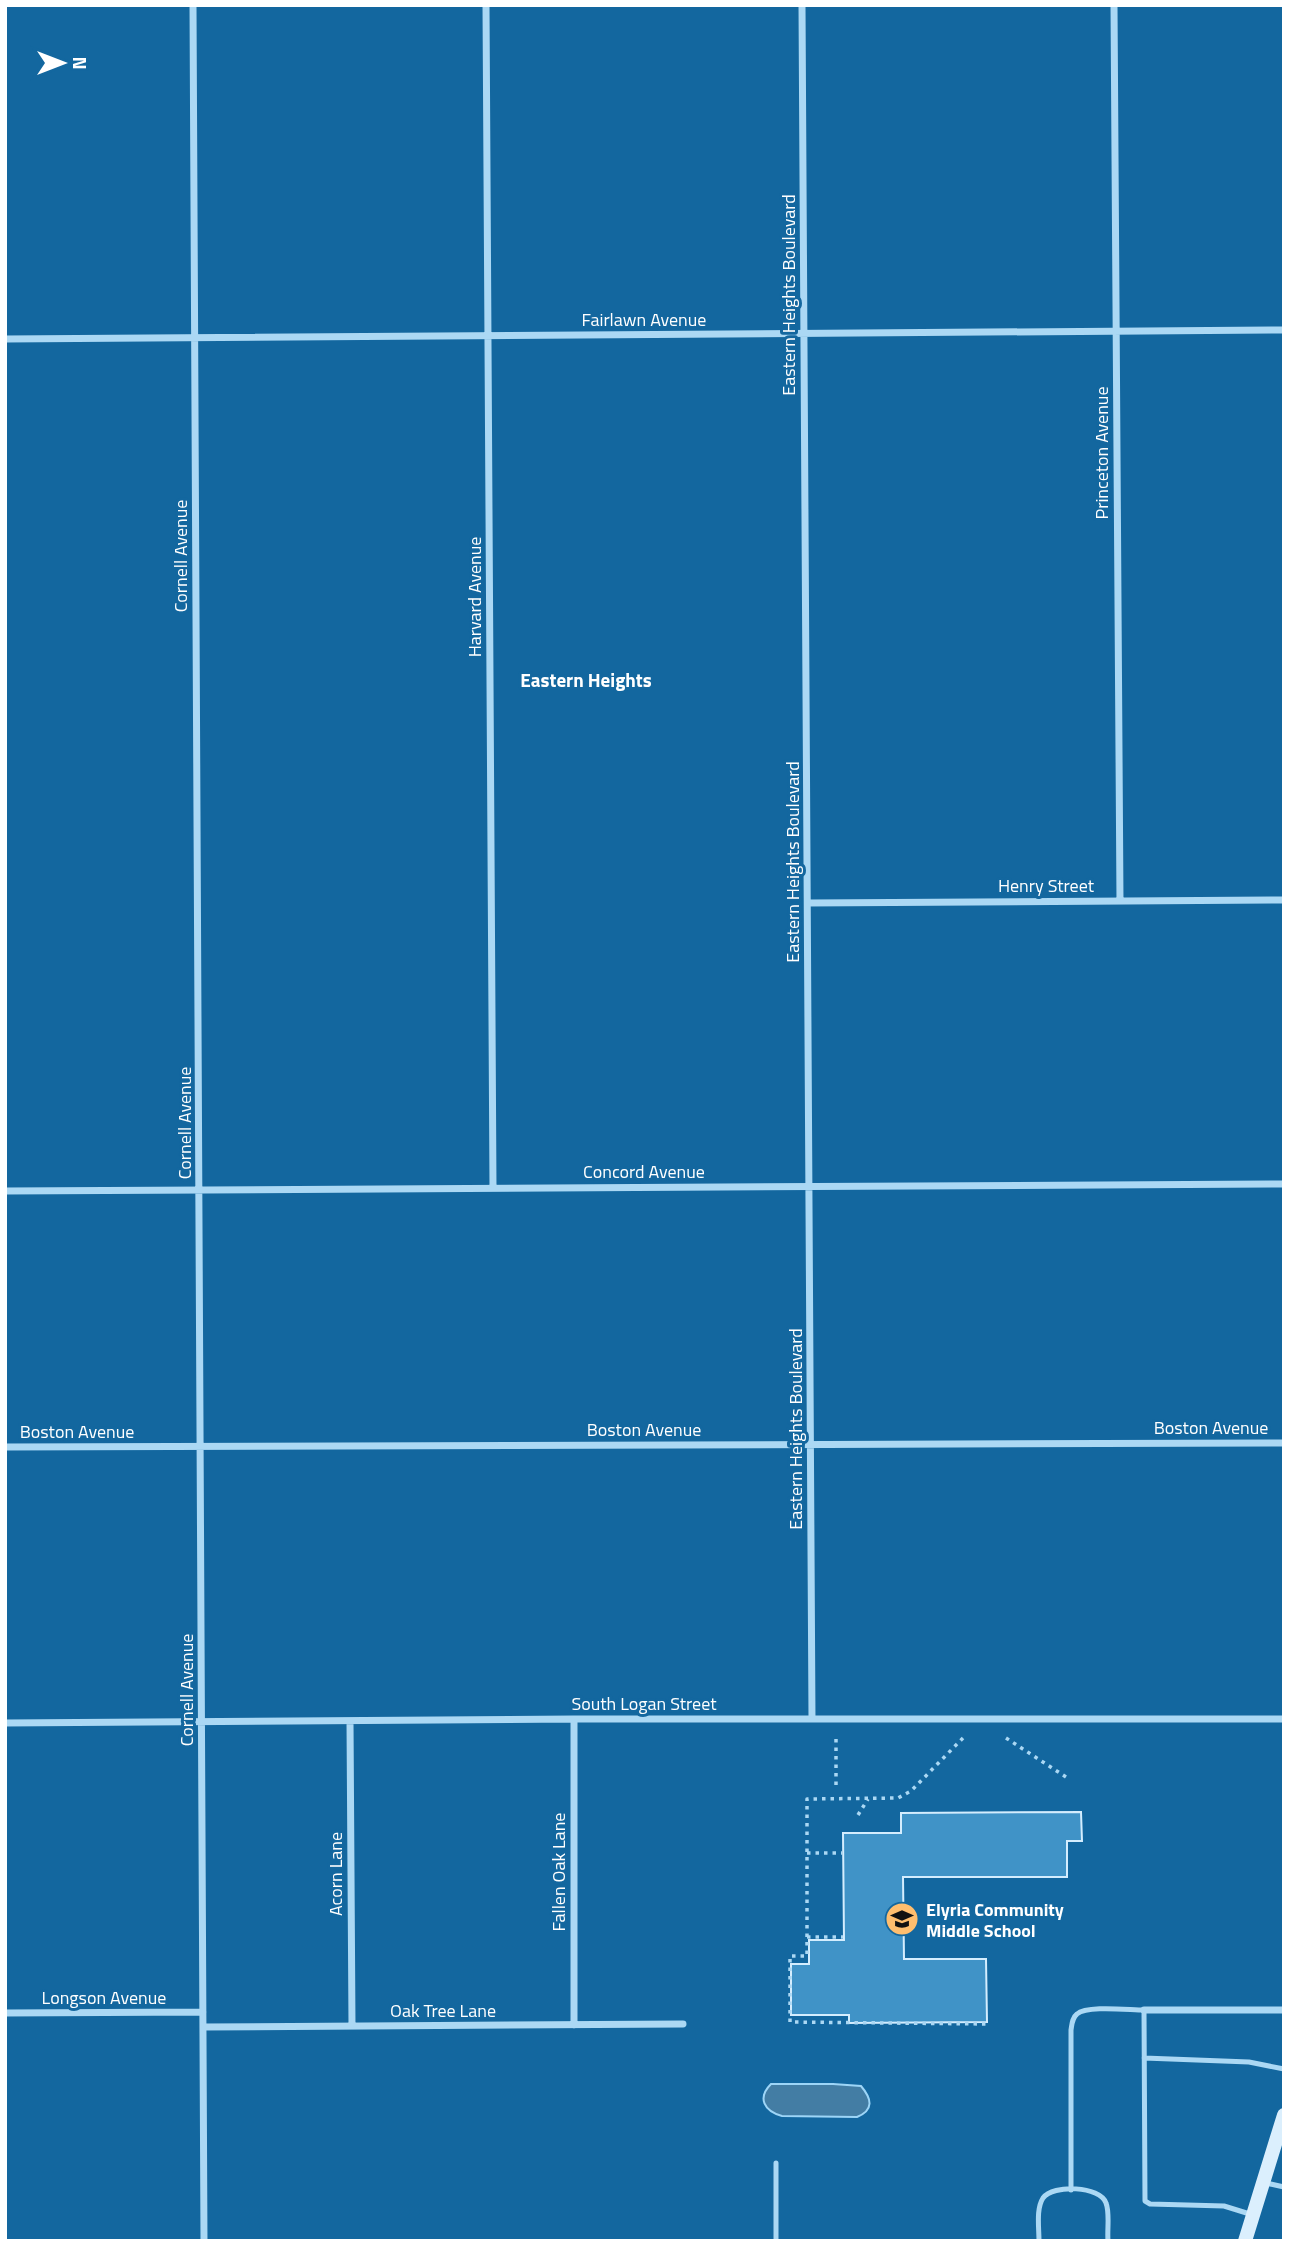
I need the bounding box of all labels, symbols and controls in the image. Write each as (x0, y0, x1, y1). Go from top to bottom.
north arrow (28, 28, 98, 98)
text: N (66, 56, 95, 70)
street label: Eastern Heights Boulevard (775, 194, 802, 396)
street label: Fairlawn Avenue (582, 306, 706, 333)
street label: Princeton Avenue (1088, 386, 1115, 520)
street label: Cornell Avenue (167, 500, 194, 612)
street label: Harvard Avenue (461, 537, 488, 657)
district label: Eastern Heights (520, 665, 652, 694)
street label: Eastern Heights Boulevard (779, 761, 806, 963)
street label: Henry Street (998, 872, 1095, 899)
street label: Cornell Avenue (171, 1067, 198, 1179)
street label: Concord Avenue (583, 1158, 705, 1185)
street label: Eastern Heights Boulevard (782, 1328, 809, 1530)
street label: Boston Avenue (1154, 1414, 1268, 1441)
street label: Boston Avenue (587, 1416, 701, 1443)
street label: Boston Avenue (20, 1418, 134, 1445)
street label: Cornell Avenue (173, 1634, 200, 1746)
street label: South Logan Street (571, 1690, 717, 1717)
street label: Fallen Oak Lane (545, 1813, 572, 1931)
street label: Acorn Lane (322, 1832, 349, 1916)
place label: Elyria Community Middle School (926, 1896, 1064, 1944)
school or university icon: Elyria Community Middle School (883, 1900, 921, 1938)
street label: Longson Avenue (42, 1984, 166, 2011)
street label: Oak Tree Lane (390, 1997, 496, 2024)

